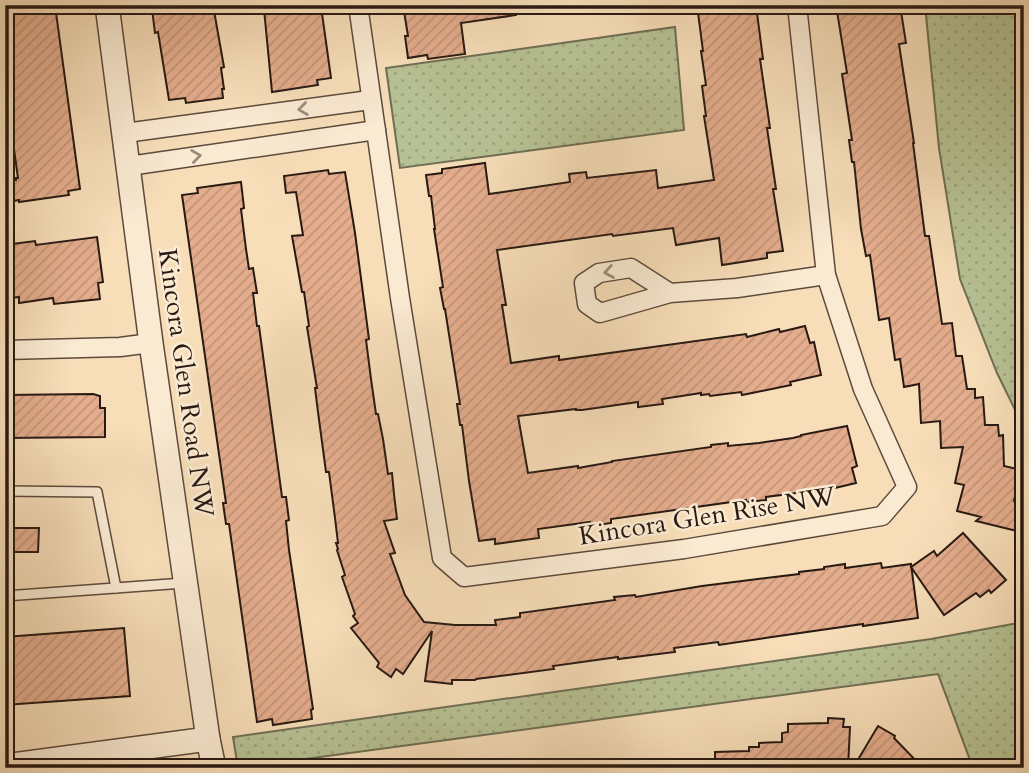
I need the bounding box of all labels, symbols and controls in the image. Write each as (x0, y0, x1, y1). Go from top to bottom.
one-way arrow (297, 101, 309, 116)
one-way arrow (190, 149, 202, 164)
street label: Kincora Glen Road NW (150, 246, 222, 520)
one-way arrow (603, 264, 615, 279)
street label: Kincora Glen Rise NW (576, 478, 838, 554)

